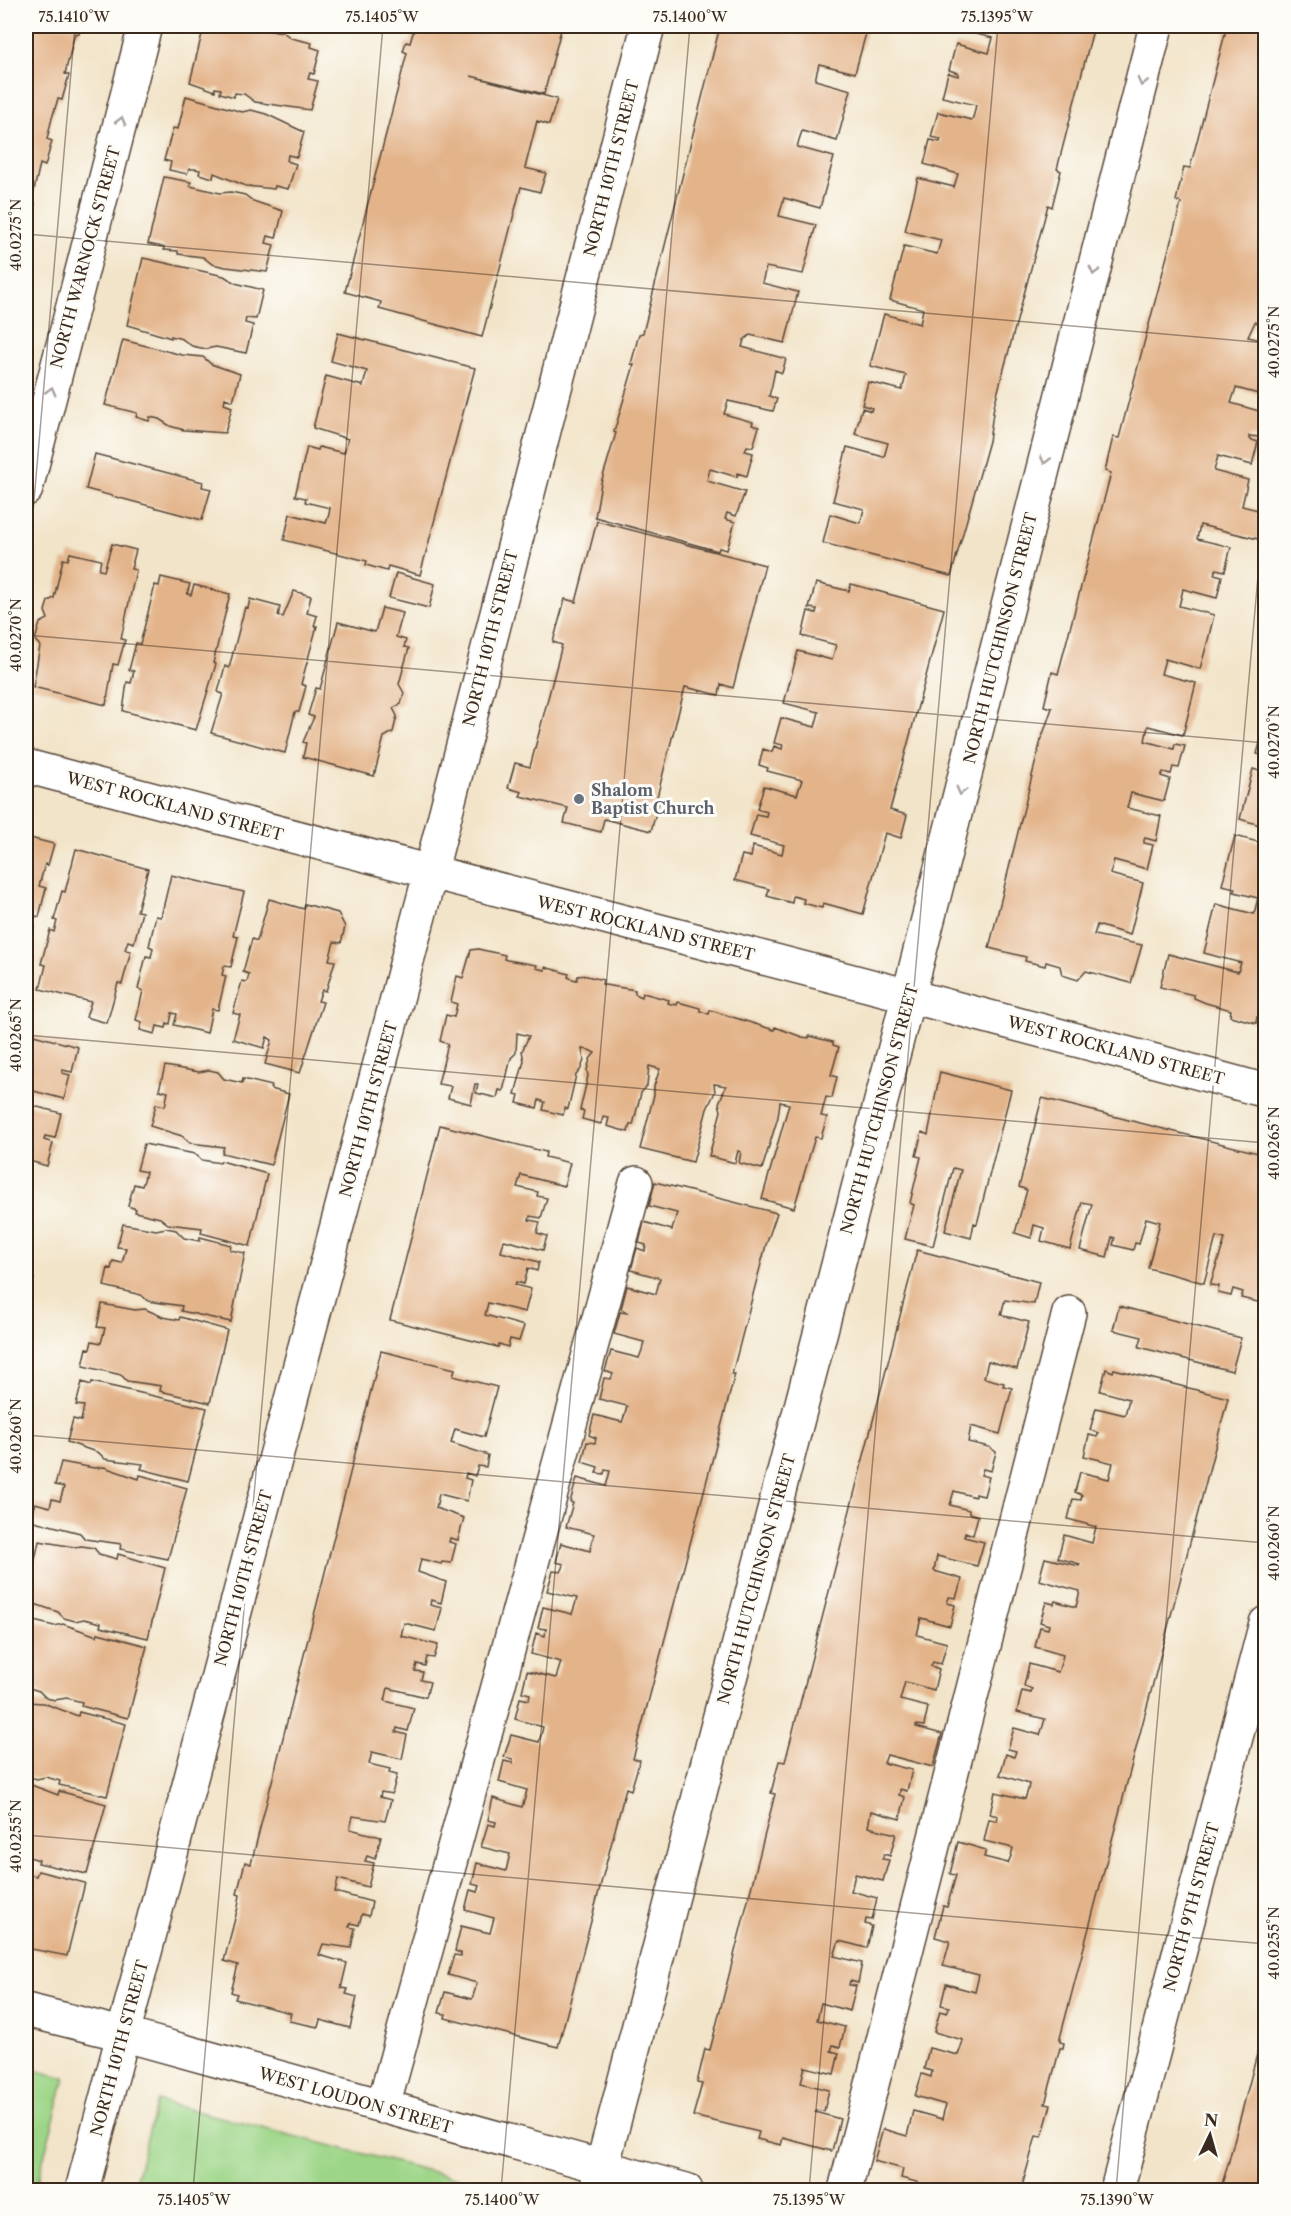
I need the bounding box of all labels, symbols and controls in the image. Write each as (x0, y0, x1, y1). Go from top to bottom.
text: 75.1410°W (38, 7, 110, 26)
text: 75.1405°W (345, 7, 419, 26)
text: 75.1400°W (653, 7, 728, 26)
text: 75.1395°W (961, 7, 1034, 26)
street label: NORTH 10TH STREET (579, 77, 643, 259)
one-way arrow (1136, 77, 1149, 87)
one-way arrow (113, 116, 126, 126)
street label: NORTH WARNOCK STREET (46, 144, 124, 370)
text: 40.0275°N (6, 199, 25, 271)
one-way arrow (1088, 266, 1101, 276)
text: 40.0275°N (1264, 306, 1283, 378)
one-way arrow (43, 386, 56, 396)
one-way arrow (1040, 455, 1053, 465)
street label: NORTH HUTCHINSON STREET (959, 510, 1041, 766)
street label: NORTH 10TH STREET (458, 547, 522, 729)
text: 40.0270°N (6, 598, 25, 672)
text: 40.0270°N (1264, 705, 1283, 779)
street label: WEST ROCKLAND STREET (63, 767, 286, 845)
place label: Shalom Baptist Church (591, 780, 715, 818)
one-way arrow (955, 786, 968, 796)
marker: Shalom Baptist Church (572, 792, 586, 806)
street label: WEST ROCKLAND STREET (534, 891, 757, 965)
street label: NORTH HUTCHINSON STREET (836, 982, 922, 1236)
text: 40.0265°N (6, 998, 25, 1072)
street label: WEST ROCKLAND STREET (1004, 1011, 1227, 1089)
street label: NORTH 10TH STREET (335, 1019, 401, 1199)
text: 40.0265°N (1264, 1106, 1283, 1180)
text: 40.0260°N (6, 1398, 25, 1474)
street label: NORTH HUTCHINSON STREET (713, 1452, 799, 1706)
street label: NORTH 10TH STREET (210, 1488, 276, 1668)
text: 40.0260°N (1264, 1505, 1283, 1581)
text: 40.0255°N (6, 1799, 25, 1873)
street label: NORTH 9TH STREET (1159, 1820, 1223, 1994)
text: 40.0255°N (1264, 1906, 1283, 1980)
street label: NORTH 10TH STREET (86, 1958, 152, 2138)
street label: WEST LOUDON STREET (256, 2062, 455, 2137)
north arrow (1180, 2105, 1240, 2165)
text: N (1204, 2109, 1219, 2131)
text: 75.1405°W (157, 2190, 231, 2209)
text: 75.1400°W (465, 2190, 540, 2209)
text: 75.1395°W (773, 2190, 846, 2209)
text: 75.1390°W (1080, 2190, 1154, 2209)

